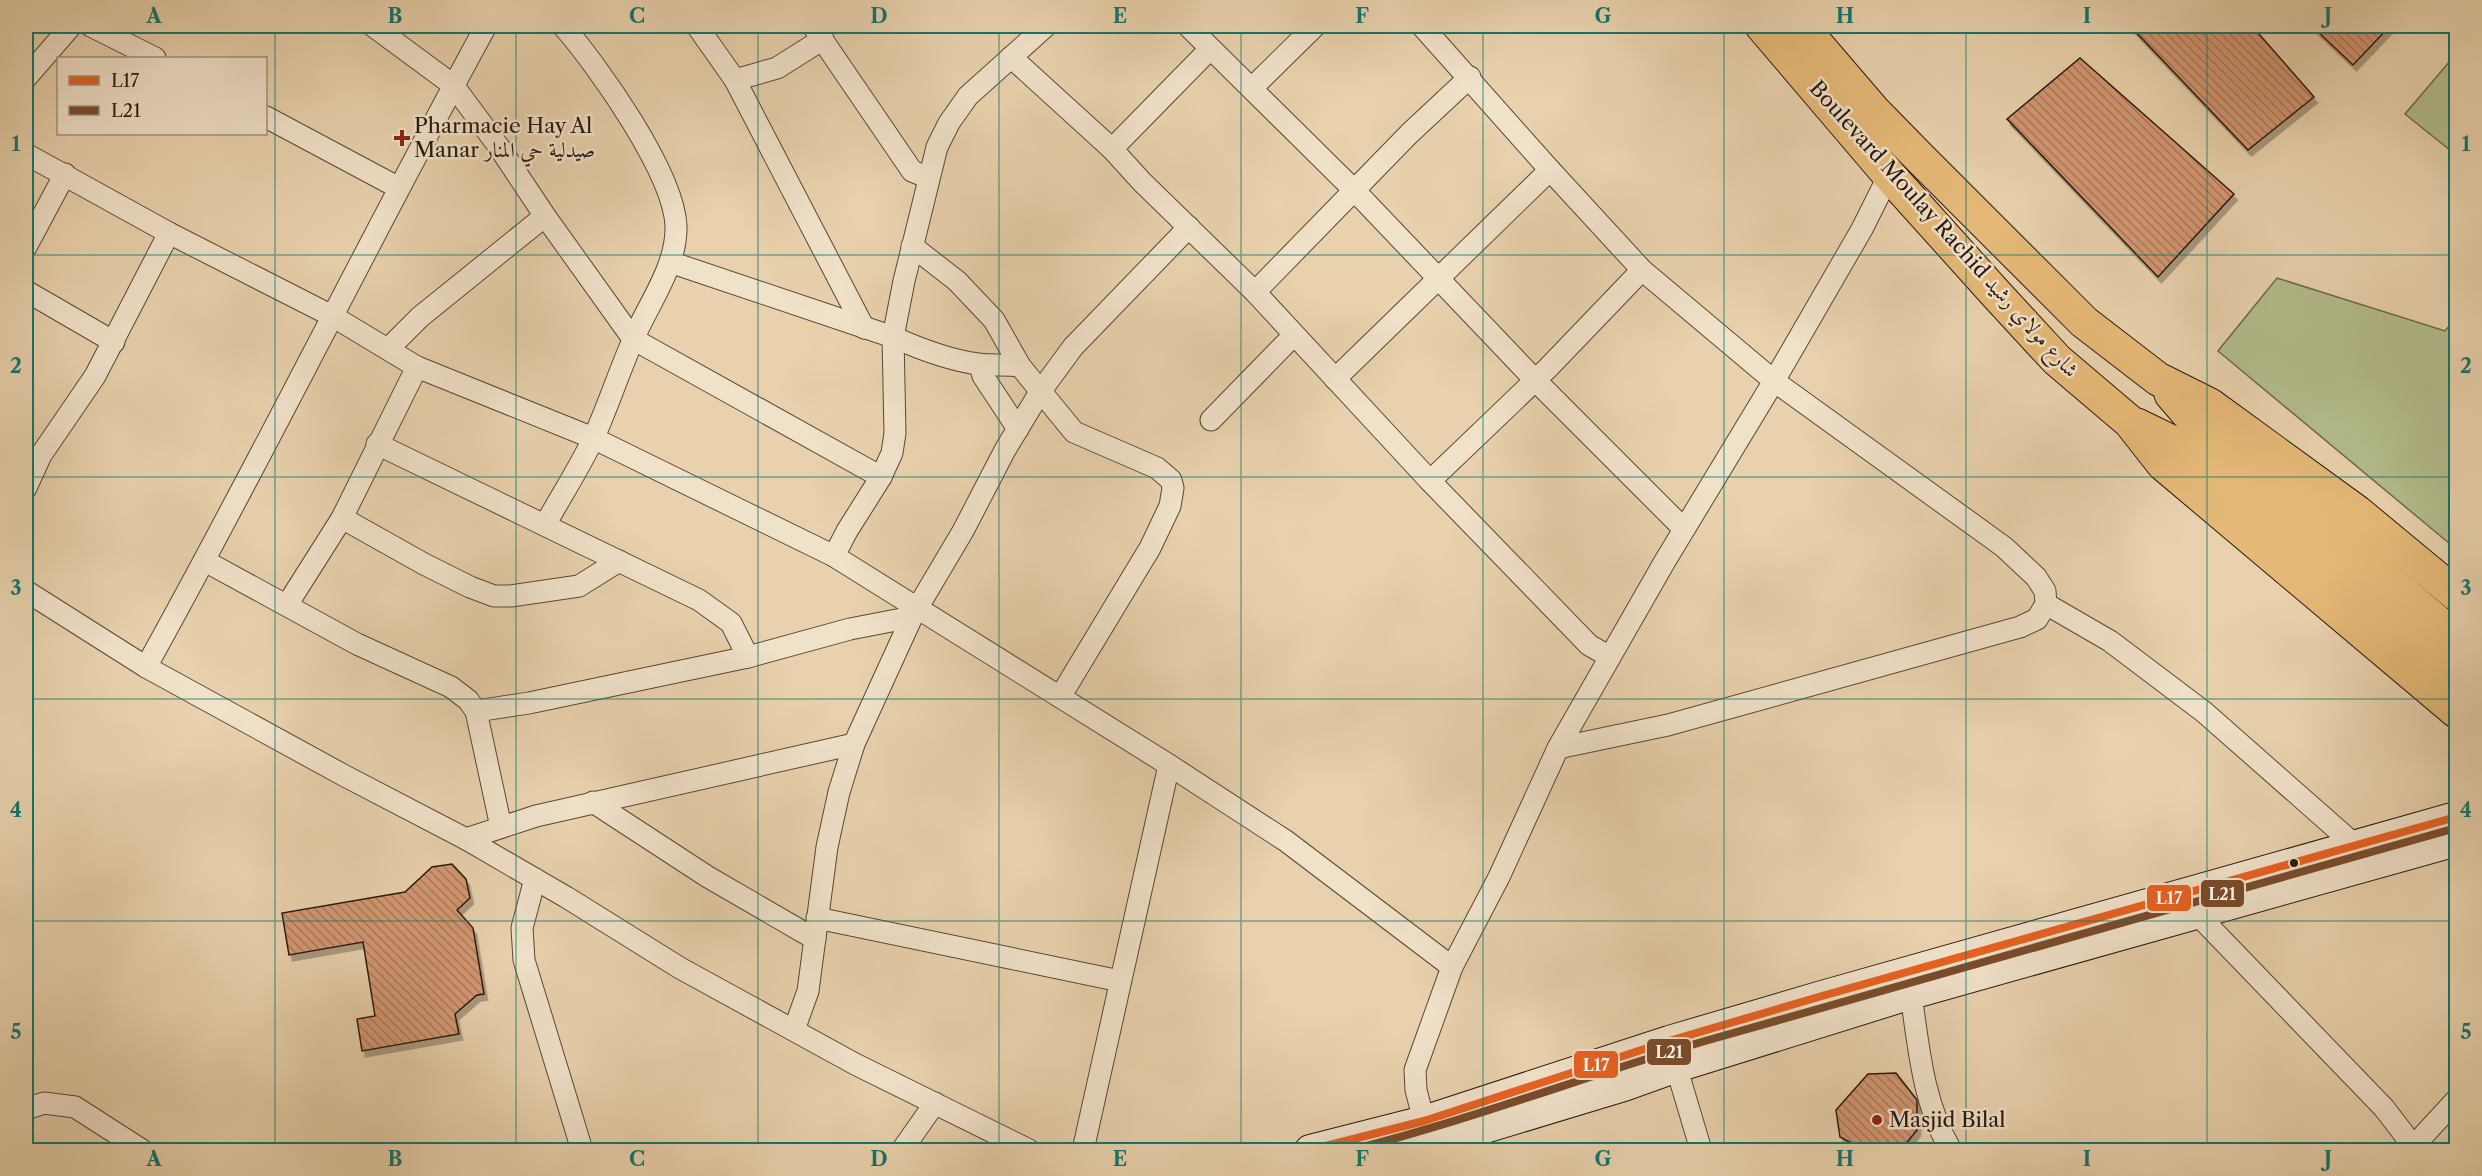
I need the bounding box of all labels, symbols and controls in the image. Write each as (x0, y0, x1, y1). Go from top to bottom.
text: A (145, 4, 162, 28)
text: B (388, 4, 403, 28)
text: C (629, 4, 645, 28)
text: D (870, 4, 888, 28)
text: E (1113, 4, 1127, 28)
text: F (1355, 4, 1369, 28)
text: G (1595, 4, 1612, 28)
text: H (1836, 4, 1854, 28)
text: I (2083, 4, 2091, 28)
text: J (2320, 4, 2332, 28)
legend (57, 57, 267, 135)
text: L17 (111, 70, 139, 92)
street label: Boulevard Moulay Rachid شارع مولاي رشيد (1800, 75, 2084, 386)
text: L21 (111, 100, 141, 122)
place label: Pharmacie Hay Al Manar صيدلية حي المنار (414, 113, 595, 167)
marker: Pharmacie Hay Al Manar صيدلية حي المنار (395, 131, 409, 145)
text: 1 (12, 132, 21, 156)
text: 1 (2462, 132, 2471, 156)
text: 2 (10, 354, 22, 378)
text: 2 (2460, 354, 2472, 378)
text: 3 (10, 576, 22, 600)
text: 3 (2460, 576, 2472, 600)
text: 4 (10, 798, 22, 822)
text: 4 (2460, 798, 2472, 822)
unlabelled marker (2288, 857, 2300, 869)
line badge: L21 (2200, 879, 2245, 908)
line badge: L17 (2146, 884, 2192, 912)
text: L21 (2208, 884, 2237, 904)
text: L17 (2156, 888, 2183, 908)
text: 5 (10, 1020, 22, 1044)
text: 5 (2460, 1020, 2472, 1044)
line badge: L21 (1646, 1038, 1692, 1066)
text: L21 (1655, 1042, 1684, 1062)
line badge: L17 (1573, 1050, 1619, 1079)
text: L17 (1583, 1055, 1610, 1075)
place label: Masjid Bilal (1889, 1107, 2006, 1132)
marker: Masjid Bilal (1870, 1113, 1884, 1127)
text: A (145, 1147, 162, 1171)
text: B (388, 1147, 403, 1171)
text: C (629, 1147, 645, 1171)
text: D (870, 1147, 888, 1171)
text: E (1113, 1147, 1127, 1171)
text: F (1355, 1147, 1369, 1171)
text: G (1595, 1147, 1612, 1171)
text: H (1836, 1147, 1854, 1171)
text: I (2083, 1147, 2091, 1171)
text: J (2320, 1147, 2332, 1171)

